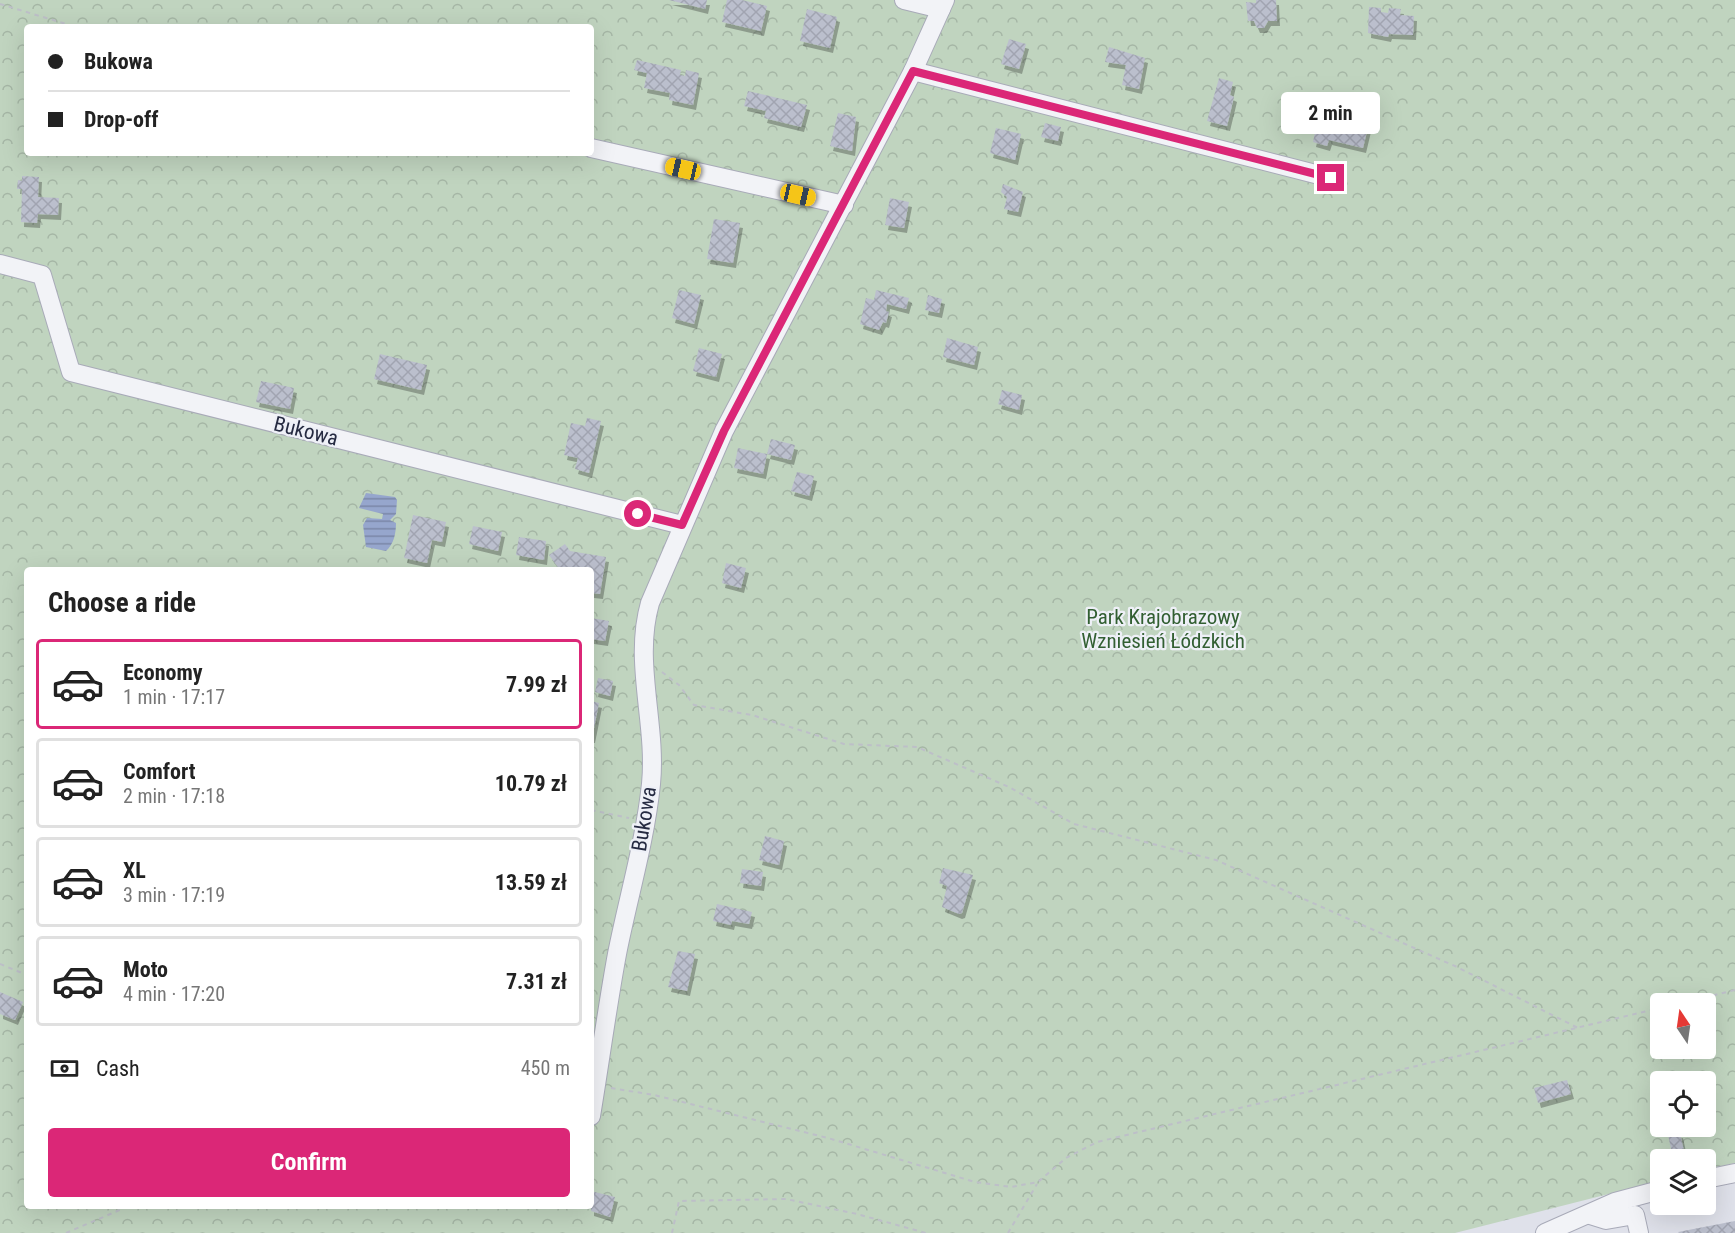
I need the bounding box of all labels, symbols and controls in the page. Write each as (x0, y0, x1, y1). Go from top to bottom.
text: Bukowa (84, 49, 153, 74)
callout: 2 min (1282, 91, 1380, 133)
text: 2 min (1308, 101, 1353, 125)
text: Drop-off (84, 107, 158, 132)
car (663, 156, 703, 182)
route end (1317, 164, 1344, 191)
car (778, 182, 818, 208)
street label: Bukowa (271, 411, 341, 451)
route start (624, 500, 651, 527)
text: Choose a ride (48, 587, 196, 619)
park label: Park Krajobrazowy Wzniesień Łódzkich (1081, 605, 1245, 653)
icon: car (51, 657, 105, 711)
text: Economy (123, 660, 203, 685)
text: 7.99 zł (506, 672, 567, 697)
text: 1 min · 17:17 (123, 685, 225, 709)
icon: car (51, 756, 105, 810)
text: Comfort (123, 759, 196, 784)
text: 10.79 zł (495, 771, 567, 796)
text: 2 min · 17:18 (123, 784, 225, 808)
street label: Bukowa (627, 785, 661, 853)
icon: car (51, 855, 105, 909)
text: XL (123, 858, 146, 883)
text: 13.59 zł (495, 870, 567, 895)
text: 3 min · 17:19 (123, 883, 225, 907)
icon: car (51, 954, 105, 1008)
text: Moto (123, 957, 168, 982)
text: 7.31 zł (506, 969, 567, 994)
text: 4 min · 17:20 (123, 982, 225, 1006)
north arrow (1650, 993, 1716, 1059)
map controls (1650, 993, 1716, 1215)
icon: cash (48, 1052, 81, 1085)
text: Cash (96, 1056, 140, 1081)
text: 450 m (521, 1056, 570, 1080)
button: locate (1650, 1071, 1716, 1137)
button: Confirm (48, 1128, 570, 1197)
button: layers (1650, 1149, 1716, 1215)

